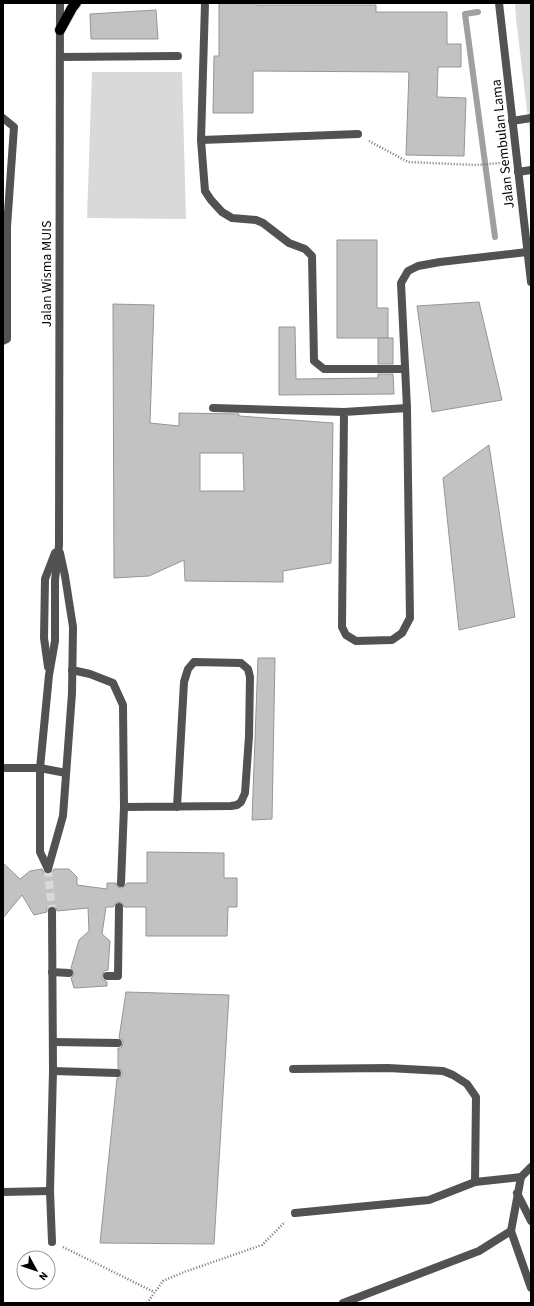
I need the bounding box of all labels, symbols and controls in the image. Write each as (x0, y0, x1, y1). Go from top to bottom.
street label: Jalan Sembulan Lama (486, 78, 520, 210)
street label: Jalan Wisma MUIS (37, 221, 57, 328)
north arrow (16, 1250, 56, 1290)
text: N (35, 1268, 51, 1284)

